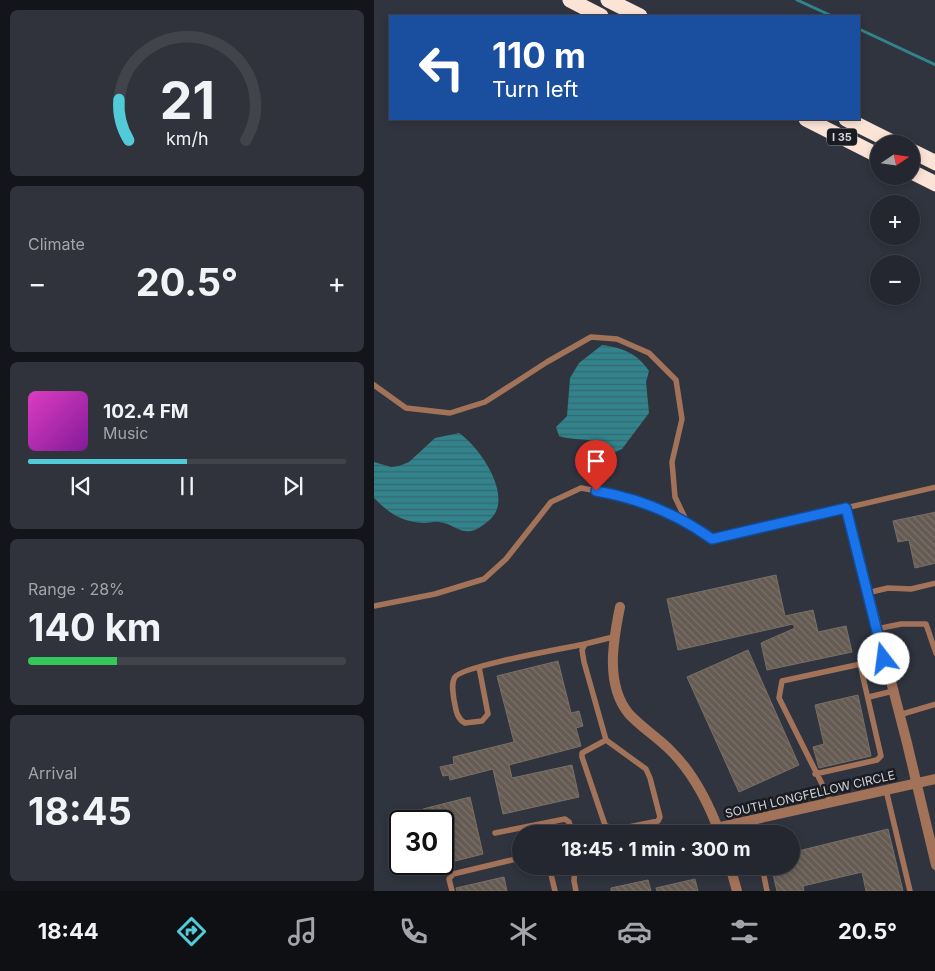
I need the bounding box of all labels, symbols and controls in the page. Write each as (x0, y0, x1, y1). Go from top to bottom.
text: 110 m (492, 34, 586, 76)
icon: left (409, 35, 474, 100)
text: 21 (159, 69, 215, 132)
text: Turn left (492, 76, 578, 102)
text: km/h (166, 128, 208, 149)
road number: I 35 (827, 128, 857, 146)
north arrow (870, 135, 920, 185)
map controls (870, 135, 920, 305)
button: + (870, 195, 920, 245)
text: Climate (28, 234, 85, 254)
button: − (870, 255, 920, 305)
text: 20.5° (136, 259, 238, 305)
text: − (28, 266, 47, 300)
text: + (327, 266, 346, 300)
text: 102.4 FM (103, 400, 189, 423)
text: Music (103, 423, 148, 443)
pin (575, 440, 617, 491)
icon: arrive (582, 447, 610, 475)
icon: previous (67, 472, 95, 500)
icon: pause (173, 472, 201, 500)
icon: next (279, 472, 307, 500)
text: Range · 28% (28, 579, 125, 599)
text: 140 km (28, 604, 161, 650)
position arrow (857, 632, 909, 684)
text: Arrival (28, 763, 77, 783)
street label: SOUTH LONGFELLOW CIRCLE (724, 767, 896, 821)
text: 18:45 (28, 788, 132, 834)
speed limit sign: 30 (389, 810, 454, 875)
text: 18:45 · 1 min · 300 m (561, 838, 751, 861)
icon: directions (174, 914, 209, 949)
icon: music (285, 914, 320, 949)
icon: phone (396, 914, 431, 949)
icon: climate (506, 914, 541, 949)
icon: car (617, 914, 652, 949)
icon: filters (727, 914, 762, 949)
text: 18:44 (38, 918, 99, 944)
text: 20.5° (838, 918, 897, 944)

